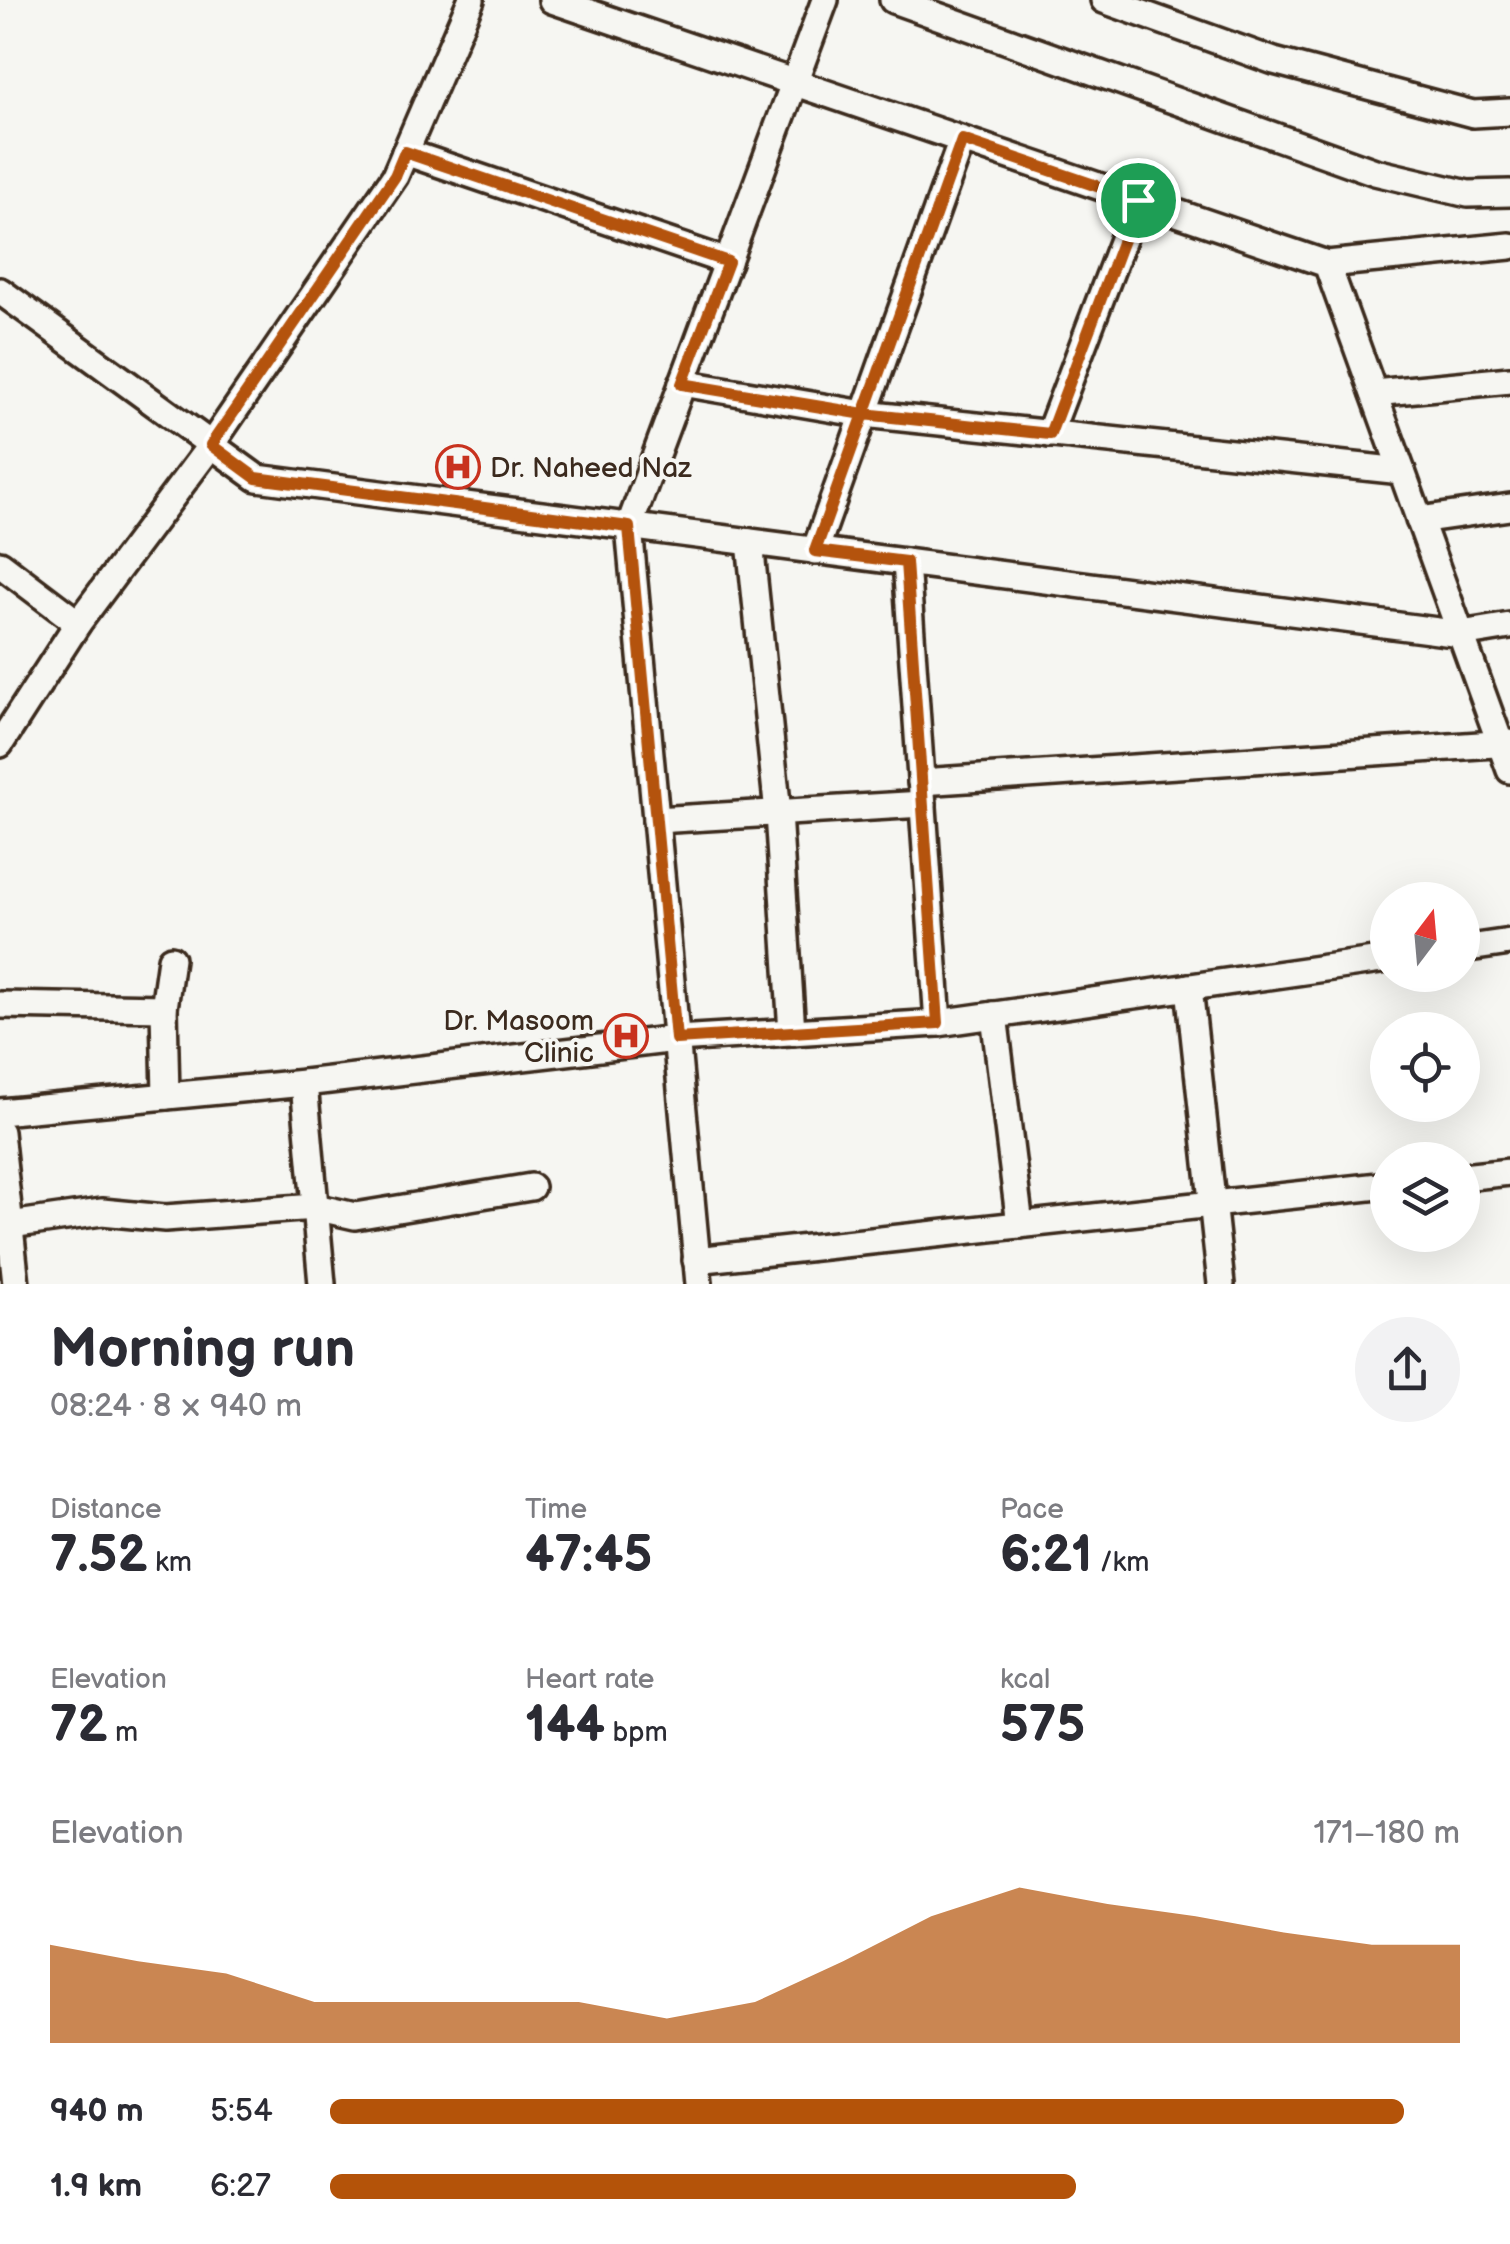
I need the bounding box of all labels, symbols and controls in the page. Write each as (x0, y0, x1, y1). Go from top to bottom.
pin (1096, 158, 1181, 243)
icon: arrive (1111, 173, 1166, 228)
hospital icon: Dr. Naheed Naz (435, 444, 481, 490)
place label: Dr. Naheed Naz (490, 452, 692, 485)
north arrow (1370, 882, 1480, 992)
map controls (1370, 882, 1480, 1252)
place label: Dr. Masoom Clinic (443, 1005, 594, 1070)
button: locate (1370, 1012, 1480, 1122)
hospital icon: Dr. Masoom Clinic (603, 1013, 649, 1059)
button: layers (1370, 1142, 1480, 1252)
text: Morning run (50, 1316, 355, 1383)
button: share (1355, 1317, 1460, 1422)
text: 08:24 · 8 × 940 m (50, 1387, 302, 1426)
text: Distance (50, 1493, 162, 1526)
text: Time (525, 1493, 587, 1526)
text: Pace (1000, 1493, 1064, 1526)
text: 7.52 (50, 1526, 147, 1586)
text: 47:45 (525, 1526, 652, 1586)
text: 6:21 (1000, 1526, 1092, 1586)
text: km (147, 1546, 192, 1579)
text: /km (1092, 1546, 1149, 1579)
text: Elevation (50, 1663, 167, 1696)
text: Heart rate (525, 1663, 654, 1696)
text: kcal (1000, 1663, 1050, 1696)
text: 72 (50, 1696, 108, 1756)
text: 144 (525, 1696, 605, 1756)
text: 575 (1000, 1696, 1085, 1756)
text: m (108, 1716, 138, 1749)
text: bpm (605, 1716, 668, 1749)
text: Elevation (50, 1814, 183, 1853)
text: 171–180 m (1313, 1814, 1460, 1853)
text: 940 m (50, 2092, 143, 2131)
text: 5:54 (210, 2092, 273, 2131)
text: 1.9 km (50, 2167, 142, 2206)
text: 6:27 (210, 2167, 271, 2206)

